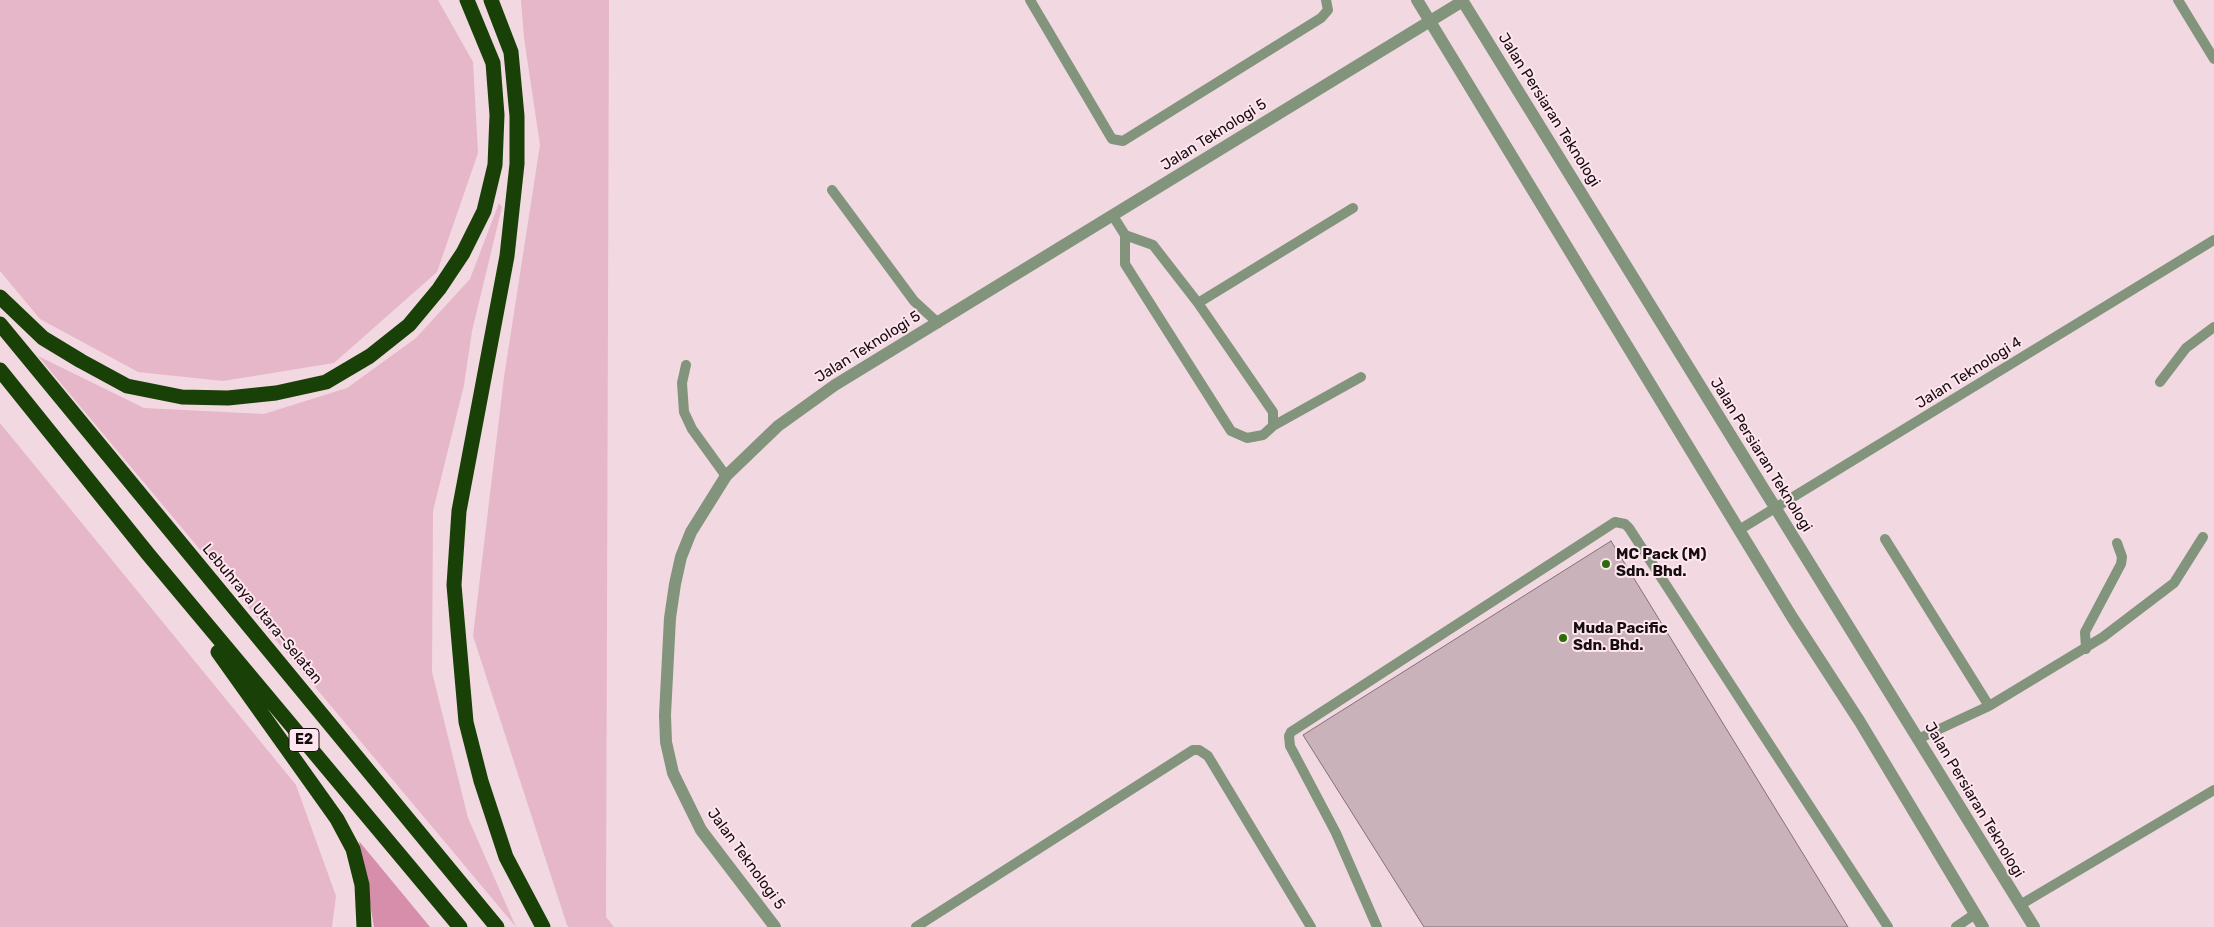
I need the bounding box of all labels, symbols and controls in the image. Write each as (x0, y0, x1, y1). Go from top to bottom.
street label: Jalan Persiaran Teknologi (1494, 30, 1604, 190)
street label: Jalan Teknologi 5 (1158, 95, 1270, 175)
street label: Jalan Teknologi 5 (812, 307, 924, 387)
street label: Jalan Teknologi 4 (1913, 333, 2025, 413)
street label: Jalan Persiaran Teknologi (1706, 375, 1816, 535)
street label: Lebuhraya Utara–Selatan (198, 540, 326, 688)
place label: MC Pack (M) Sdn. Bhd. (1616, 546, 1707, 581)
marker: MC Pack (M) Sdn. Bhd. (1600, 558, 1612, 570)
place label: Muda Pacific Sdn. Bhd. (1573, 620, 1667, 655)
marker: Muda Pacific Sdn. Bhd. (1557, 632, 1569, 644)
street label: Jalan Persiaran Teknologi (1920, 719, 2028, 881)
road number: E2 (289, 728, 319, 752)
street label: Jalan Teknologi 5 (703, 805, 789, 913)

